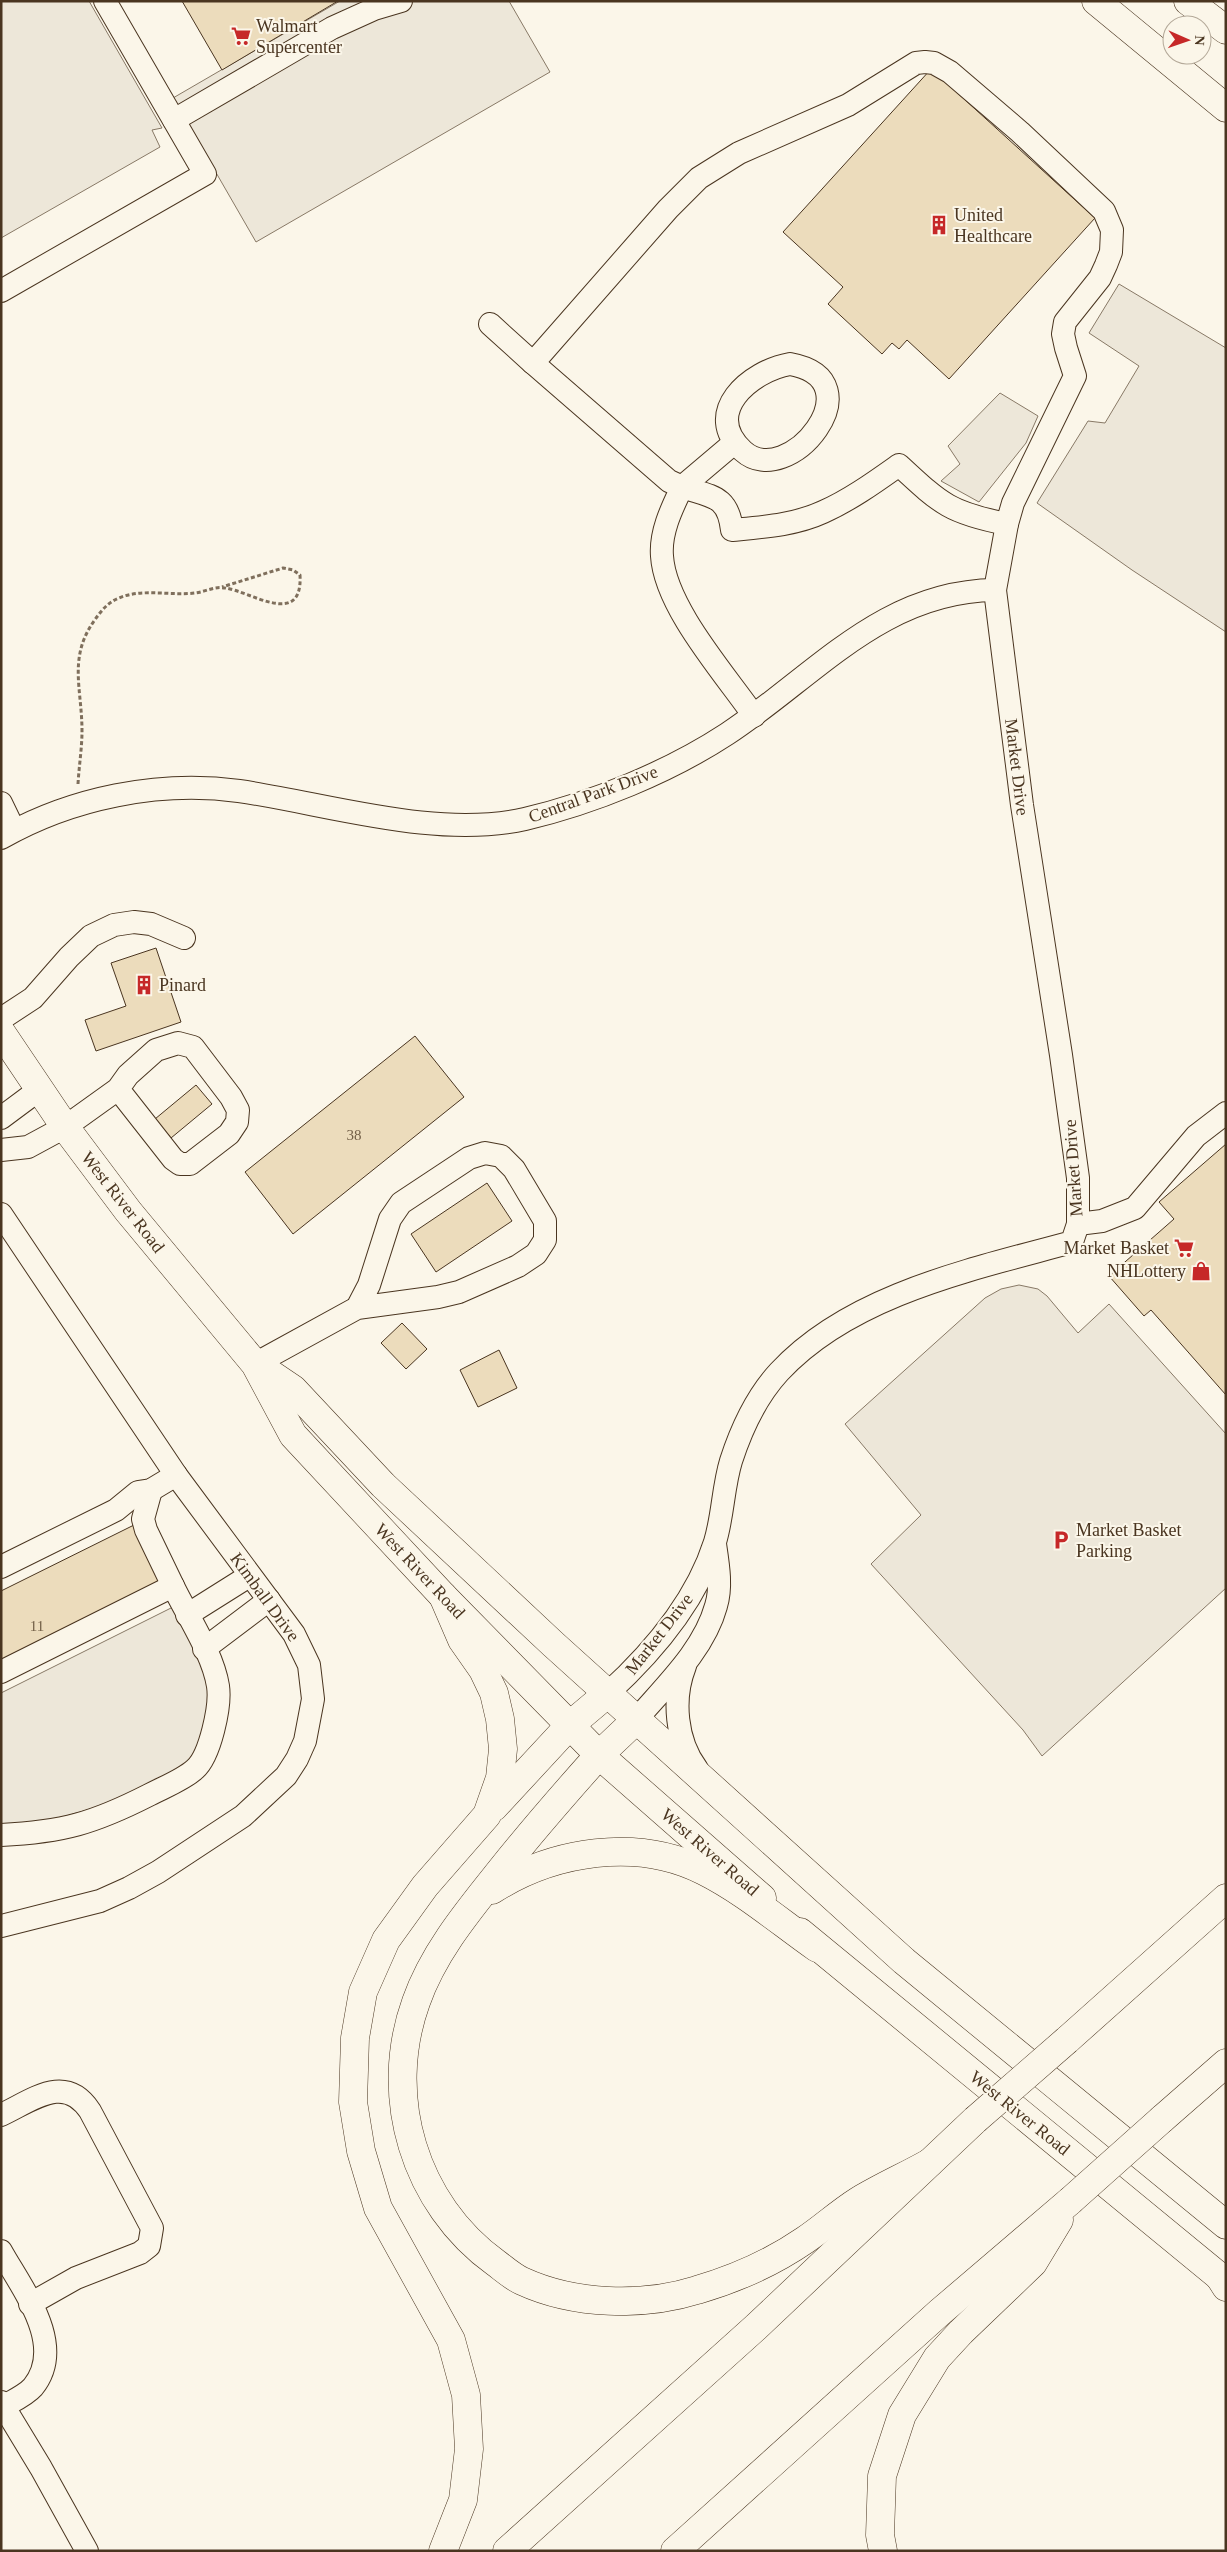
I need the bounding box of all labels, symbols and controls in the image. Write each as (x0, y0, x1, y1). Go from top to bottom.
north arrow (1162, 15, 1212, 65)
place label: Walmart Supercenter (256, 16, 342, 57)
supermarket icon: Walmart Supercenter (230, 25, 252, 47)
text: N (1192, 35, 1207, 46)
place label: United Healthcare (954, 205, 1032, 246)
building icon: United Healthcare (928, 214, 950, 236)
street label: Market Drive (1001, 717, 1033, 817)
street label: Central Park Drive (526, 761, 660, 827)
building icon: Pinard (133, 974, 155, 996)
place label: Pinard (159, 975, 206, 995)
street label: Market Drive (1060, 1119, 1086, 1217)
house number: 38 (347, 1127, 362, 1143)
street label: West River Road (77, 1148, 169, 1256)
supermarket icon: Market Basket (1173, 1237, 1195, 1259)
place label: Market Basket (1064, 1238, 1169, 1258)
shop icon: NHLottery (1190, 1260, 1212, 1282)
place label: NHLottery (1107, 1261, 1186, 1281)
street label: West River Road (371, 1519, 469, 1623)
place label: Market Basket Parking (1076, 1520, 1181, 1561)
parking icon: Market Basket Parking (1050, 1529, 1072, 1551)
street label: Kimball Drive (226, 1549, 304, 1645)
street label: Market Drive (621, 1589, 697, 1679)
house number: 11 (30, 1618, 44, 1634)
street label: West River Road (657, 1804, 763, 1900)
street label: West River Road (966, 2067, 1074, 2159)

